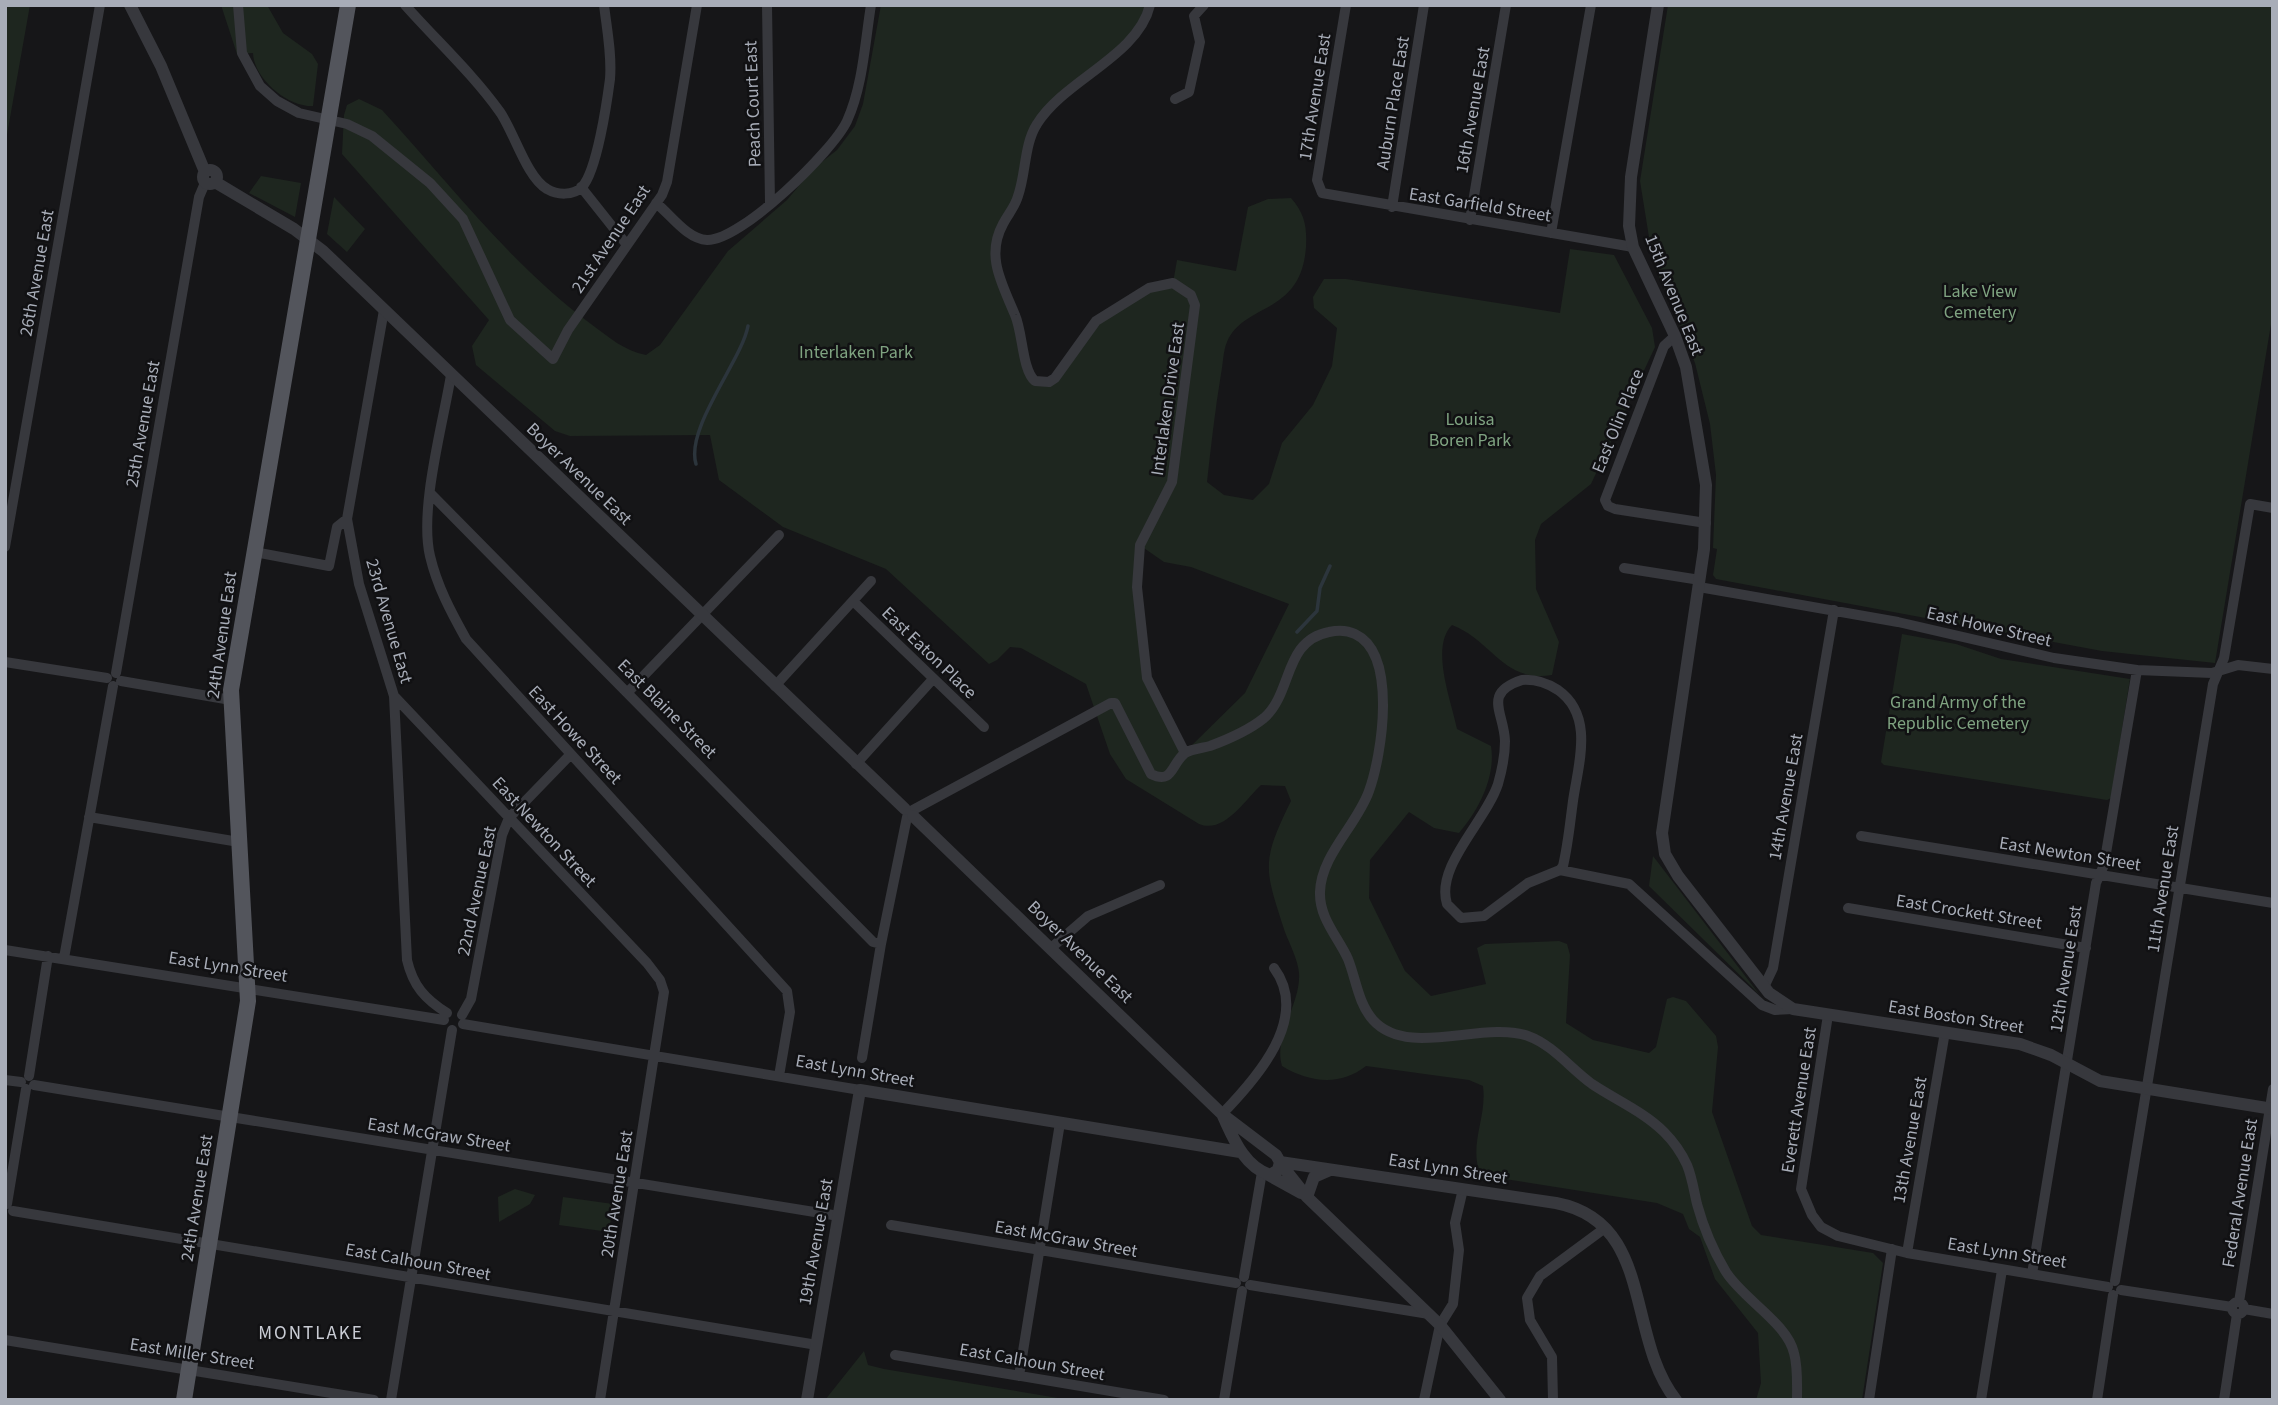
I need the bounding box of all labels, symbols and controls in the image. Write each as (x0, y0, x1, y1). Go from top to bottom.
street label: 17th Avenue East (1293, 32, 1337, 162)
street label: Auburn Place East (1370, 34, 1416, 172)
street label: Peach Court East (738, 40, 768, 168)
street label: 16th Avenue East (1450, 45, 1496, 175)
street label: 21st Avenue East (565, 180, 657, 298)
street label: East Garfield Street (1407, 181, 1553, 229)
street label: 26th Avenue East (14, 208, 60, 338)
street label: 15th Avenue East (1638, 231, 1710, 359)
park label: Lake View Cemetery (1943, 279, 2017, 325)
street label: Interlaken Drive East (1145, 321, 1191, 477)
park label: Interlaken Park (799, 340, 913, 365)
street label: 25th Avenue East (120, 359, 166, 489)
street label: East Olin Place (1586, 365, 1650, 477)
park label: Louisa Boren Park (1429, 407, 1511, 453)
street label: Boyer Avenue East (521, 417, 637, 531)
street label: 23rd Avenue East (359, 556, 419, 686)
street label: 24th Avenue East (201, 570, 243, 700)
street label: East Howe Street (1924, 600, 2054, 654)
street label: East Eaton Place (876, 601, 982, 705)
street label: East Blaine Street (612, 654, 722, 764)
street label: East Howe Street (522, 680, 628, 790)
park label: Grand Army of the Republic Cemetery (1887, 690, 2030, 736)
street label: 14th Avenue East (1763, 732, 1809, 862)
street label: East Newton Street (486, 771, 602, 893)
street label: 22nd Avenue East (451, 824, 503, 958)
street label: 11th Avenue East (2141, 824, 2185, 954)
street label: East Newton Street (1997, 830, 2143, 878)
street label: East Crockett Street (1894, 888, 2044, 936)
street label: Boyer Avenue East (1022, 895, 1138, 1009)
street label: 12th Avenue East (2044, 904, 2088, 1034)
street label: East Lynn Street (167, 945, 289, 989)
street label: East Boston Street (1886, 994, 2026, 1040)
street label: Everett Avenue East (1775, 1025, 1823, 1175)
street label: East Lynn Street (794, 1048, 916, 1094)
street label: 13th Avenue East (1887, 1075, 1933, 1205)
street label: East McGraw Street (366, 1111, 512, 1159)
street label: Federal Avenue East (2216, 1117, 2264, 1269)
street label: 20th Avenue East (595, 1129, 639, 1259)
street label: 24th Avenue East (175, 1133, 219, 1263)
street label: East Lynn Street (1387, 1147, 1509, 1191)
street label: 19th Avenue East (793, 1177, 839, 1307)
street label: East McGraw Street (993, 1214, 1139, 1264)
street label: East Lynn Street (1946, 1231, 2068, 1275)
street label: East Calhoun Street (343, 1237, 493, 1287)
district label: MONTLAKE (258, 1320, 364, 1347)
street label: East Miller Street (128, 1332, 256, 1376)
street label: East Calhoun Street (957, 1337, 1107, 1387)

